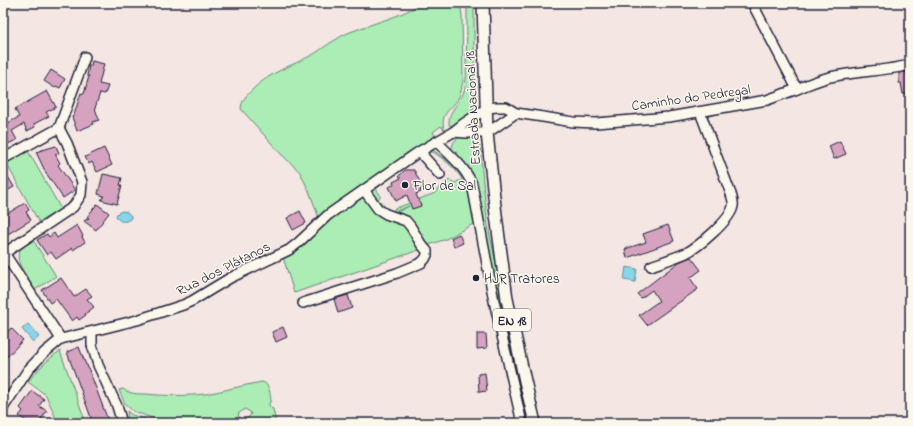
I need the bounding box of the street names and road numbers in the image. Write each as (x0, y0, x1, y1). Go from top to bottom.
street label: Estrada Nacional 18 (460, 50, 487, 165)
street label: Caminho do Pedregal (630, 80, 752, 118)
street label: Rua dos Plátanos (173, 237, 274, 302)
road number: EN 18 (493, 309, 531, 331)

